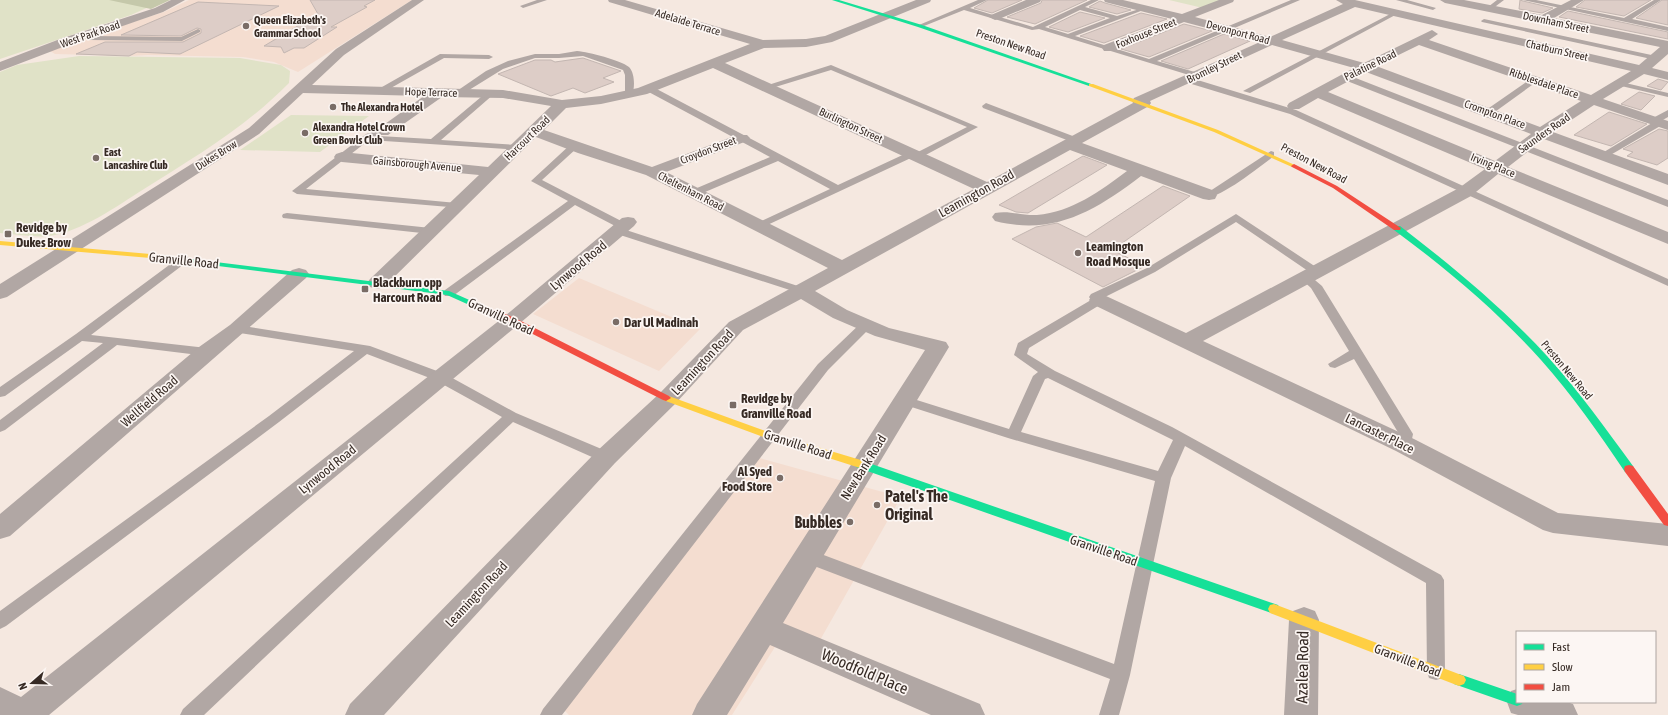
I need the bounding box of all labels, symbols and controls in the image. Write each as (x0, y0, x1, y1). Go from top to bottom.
street label: Adelaide Terrace (654, 6, 722, 38)
street label: Downham Street (1522, 9, 1590, 35)
place label: Queen Elizabeth's Grammar School (254, 14, 326, 39)
street label: Foxhouse Street (1114, 15, 1178, 51)
street label: West Park Road (59, 18, 121, 50)
street label: Devonport Road (1205, 18, 1271, 46)
marker: Queen Elizabeth's Grammar School (241, 21, 251, 31)
street label: Preston New Road (975, 26, 1047, 62)
street label: Chatburn Street (1525, 37, 1589, 63)
street label: Palatine Road (1342, 47, 1398, 83)
street label: Bromley Street (1185, 49, 1243, 85)
street label: Ribblesdale Place (1508, 66, 1580, 100)
street label: Hope Terrace (404, 85, 458, 99)
street label: Crompton Place (1463, 97, 1527, 131)
place label: The Alexandra Hotel (341, 101, 424, 113)
marker: The Alexandra Hotel (328, 102, 338, 112)
street label: Burlington Street (817, 105, 885, 145)
street label: Saunders Road (1516, 111, 1572, 155)
street label: Harcourt Road (502, 113, 552, 163)
place label: Alexandra Hotel Crown Green Bowls Club (312, 121, 405, 146)
marker: Alexandra Hotel Crown Green Bowls Club (300, 128, 310, 138)
street label: Croydon Street (678, 134, 738, 166)
street label: Dukes Brow (193, 137, 239, 172)
street label: Preston New Road (1279, 141, 1349, 185)
place label: East Lancashire Club (104, 146, 168, 171)
street label: Irving Place (1469, 151, 1517, 179)
marker: East Lancashire Club (91, 153, 101, 163)
street label: Gainsborough Avenue (372, 154, 462, 174)
street label: Leamington Road (936, 167, 1017, 220)
street label: Cheltenham Road (656, 169, 726, 213)
place label: Revidge by Dukes Brow (16, 220, 71, 250)
marker: Revidge by Dukes Brow (3, 229, 13, 239)
street label: Lynwood Road (547, 237, 610, 293)
place label: Leamington Road Mosque (1086, 239, 1150, 269)
marker: Leamington Road Mosque (1073, 248, 1083, 258)
street label: Granville Road (148, 249, 220, 272)
place label: Blackburn opp Harcourt Road (373, 275, 442, 305)
marker: Blackburn opp Harcourt Road (360, 284, 370, 294)
street label: Granville Road (466, 295, 536, 338)
place label: Dar Ul Madinah (624, 315, 698, 330)
marker: Dar Ul Madinah (611, 317, 621, 327)
street label: Leamington Road (668, 327, 736, 398)
street label: Preston New Road (1539, 338, 1595, 402)
street label: Wellfield Road (118, 373, 181, 430)
place label: Revidge by Granville Road (741, 391, 811, 421)
marker: Revidge by Granville Road (728, 400, 738, 410)
street label: Lancaster Place (1343, 410, 1417, 457)
street label: Granville Road (762, 426, 834, 462)
street label: New Bank Road (838, 432, 889, 503)
street label: Lynwood Road (296, 442, 359, 497)
place label: Al Syed Food Store (722, 464, 772, 494)
marker: Al Syed Food Store (775, 473, 785, 483)
place label: Patel's The Original (885, 487, 948, 523)
marker: Patel's The Original (872, 500, 882, 510)
place label: Bubbles (795, 513, 842, 531)
marker: Bubbles (845, 517, 855, 527)
street label: Granville Road (1068, 532, 1140, 569)
street label: Leamington Road (442, 559, 510, 630)
street label: Azalea Road (1292, 631, 1312, 703)
legend (1516, 631, 1656, 703)
text: Fast (1552, 640, 1570, 654)
street label: Granville Road (1372, 641, 1443, 680)
street label: Woodfold Place (819, 645, 911, 697)
text: Slow (1552, 660, 1573, 674)
north arrow (12, 663, 52, 703)
text: Jam (1552, 680, 1570, 694)
text: N (16, 681, 29, 692)

